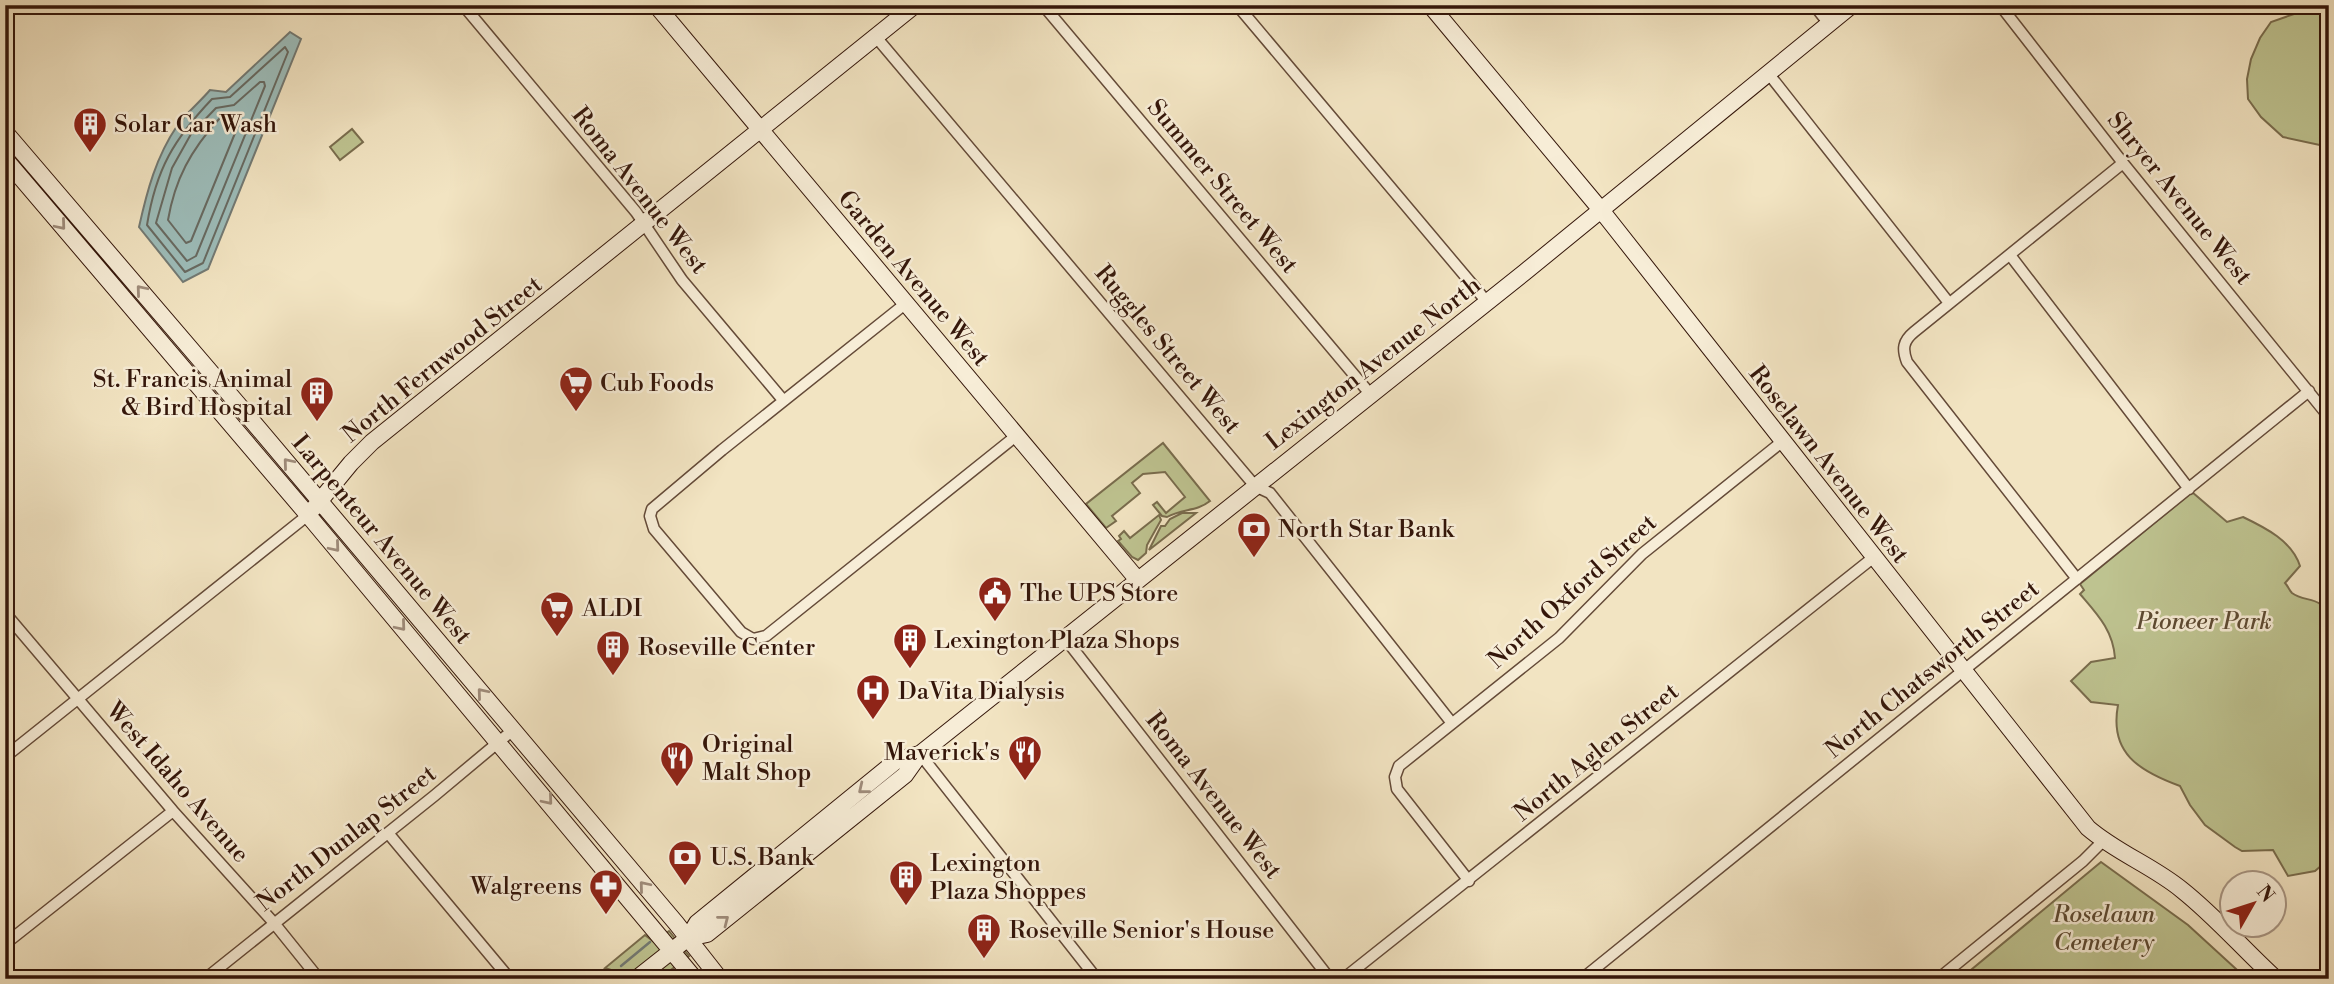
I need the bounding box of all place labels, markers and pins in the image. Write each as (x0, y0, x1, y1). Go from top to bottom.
building icon: Solar Car Wash (71, 105, 109, 154)
place label: Solar Car Wash (114, 110, 277, 140)
supermarket icon: Cub Foods (557, 364, 595, 413)
place label: St. Francis Animal & Bird Hospital (93, 365, 292, 423)
place label: Cub Foods (600, 369, 714, 399)
building icon: St. Francis Animal & Bird Hospital (298, 374, 336, 423)
bank icon: North Star Bank (1235, 510, 1273, 559)
place label: North Star Bank (1278, 515, 1456, 545)
public building icon: The UPS Store (976, 574, 1014, 623)
place label: The UPS Store (1020, 579, 1178, 609)
supermarket icon: ALDI (538, 589, 576, 638)
place label: ALDI (581, 594, 642, 624)
building icon: Lexington Plaza Shops (891, 621, 929, 670)
place label: Lexington Plaza Shops (934, 626, 1180, 656)
building icon: Roseville Center (594, 628, 632, 677)
place label: Roseville Center (638, 633, 815, 663)
hospital icon: DaVita Dialysis (854, 672, 892, 721)
place label: DaVita Dialysis (898, 677, 1065, 707)
place label: Original Malt Shop (702, 730, 811, 788)
restaurant icon: Maverick's (1006, 733, 1044, 782)
place label: Maverick's (884, 738, 1000, 768)
restaurant icon: Original Malt Shop (658, 739, 696, 788)
bank icon: U.S. Bank (666, 838, 704, 887)
place label: U.S. Bank (710, 843, 815, 873)
place label: Lexington Plaza Shoppes (930, 849, 1086, 907)
building icon: Lexington Plaza Shoppes (887, 858, 925, 907)
pharmacy icon: Walgreens (587, 867, 625, 916)
place label: Walgreens (469, 872, 582, 902)
building icon: Roseville Senior's House (965, 911, 1003, 960)
place label: Roseville Senior's House (1009, 916, 1274, 946)

